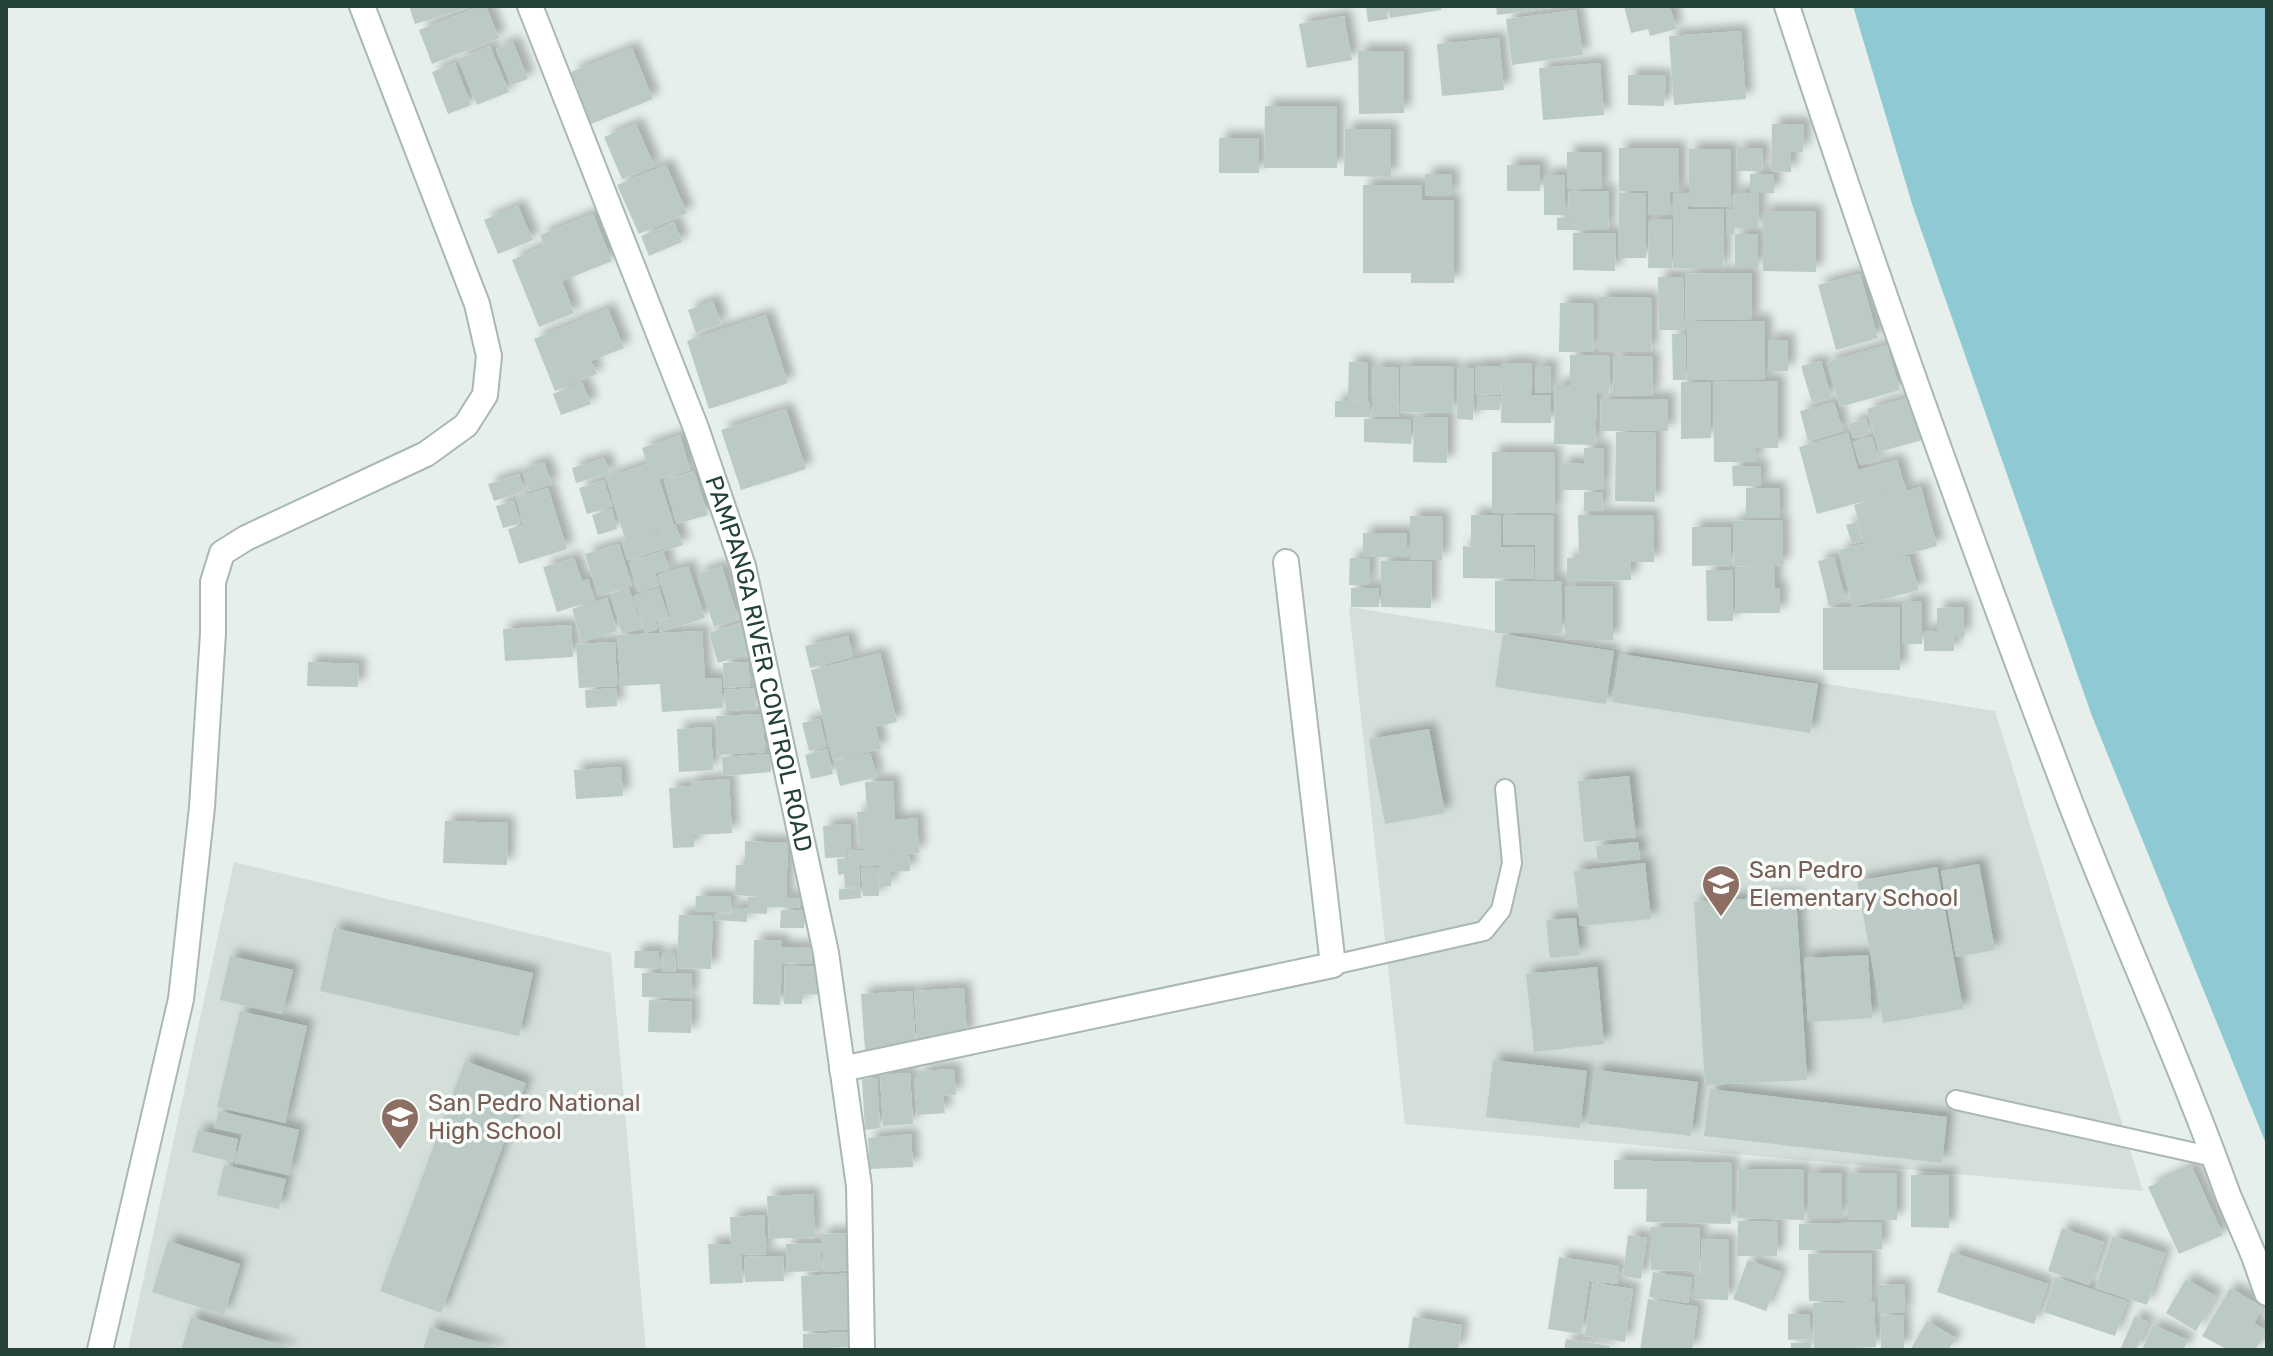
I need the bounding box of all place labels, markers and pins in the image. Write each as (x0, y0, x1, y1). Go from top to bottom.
place label: San Pedro Elementary School (1749, 856, 1958, 912)
school or university icon: San Pedro Elementary School (1700, 863, 1742, 918)
place label: San Pedro National High School (428, 1089, 641, 1145)
school or university icon: San Pedro National High School (379, 1096, 421, 1151)

